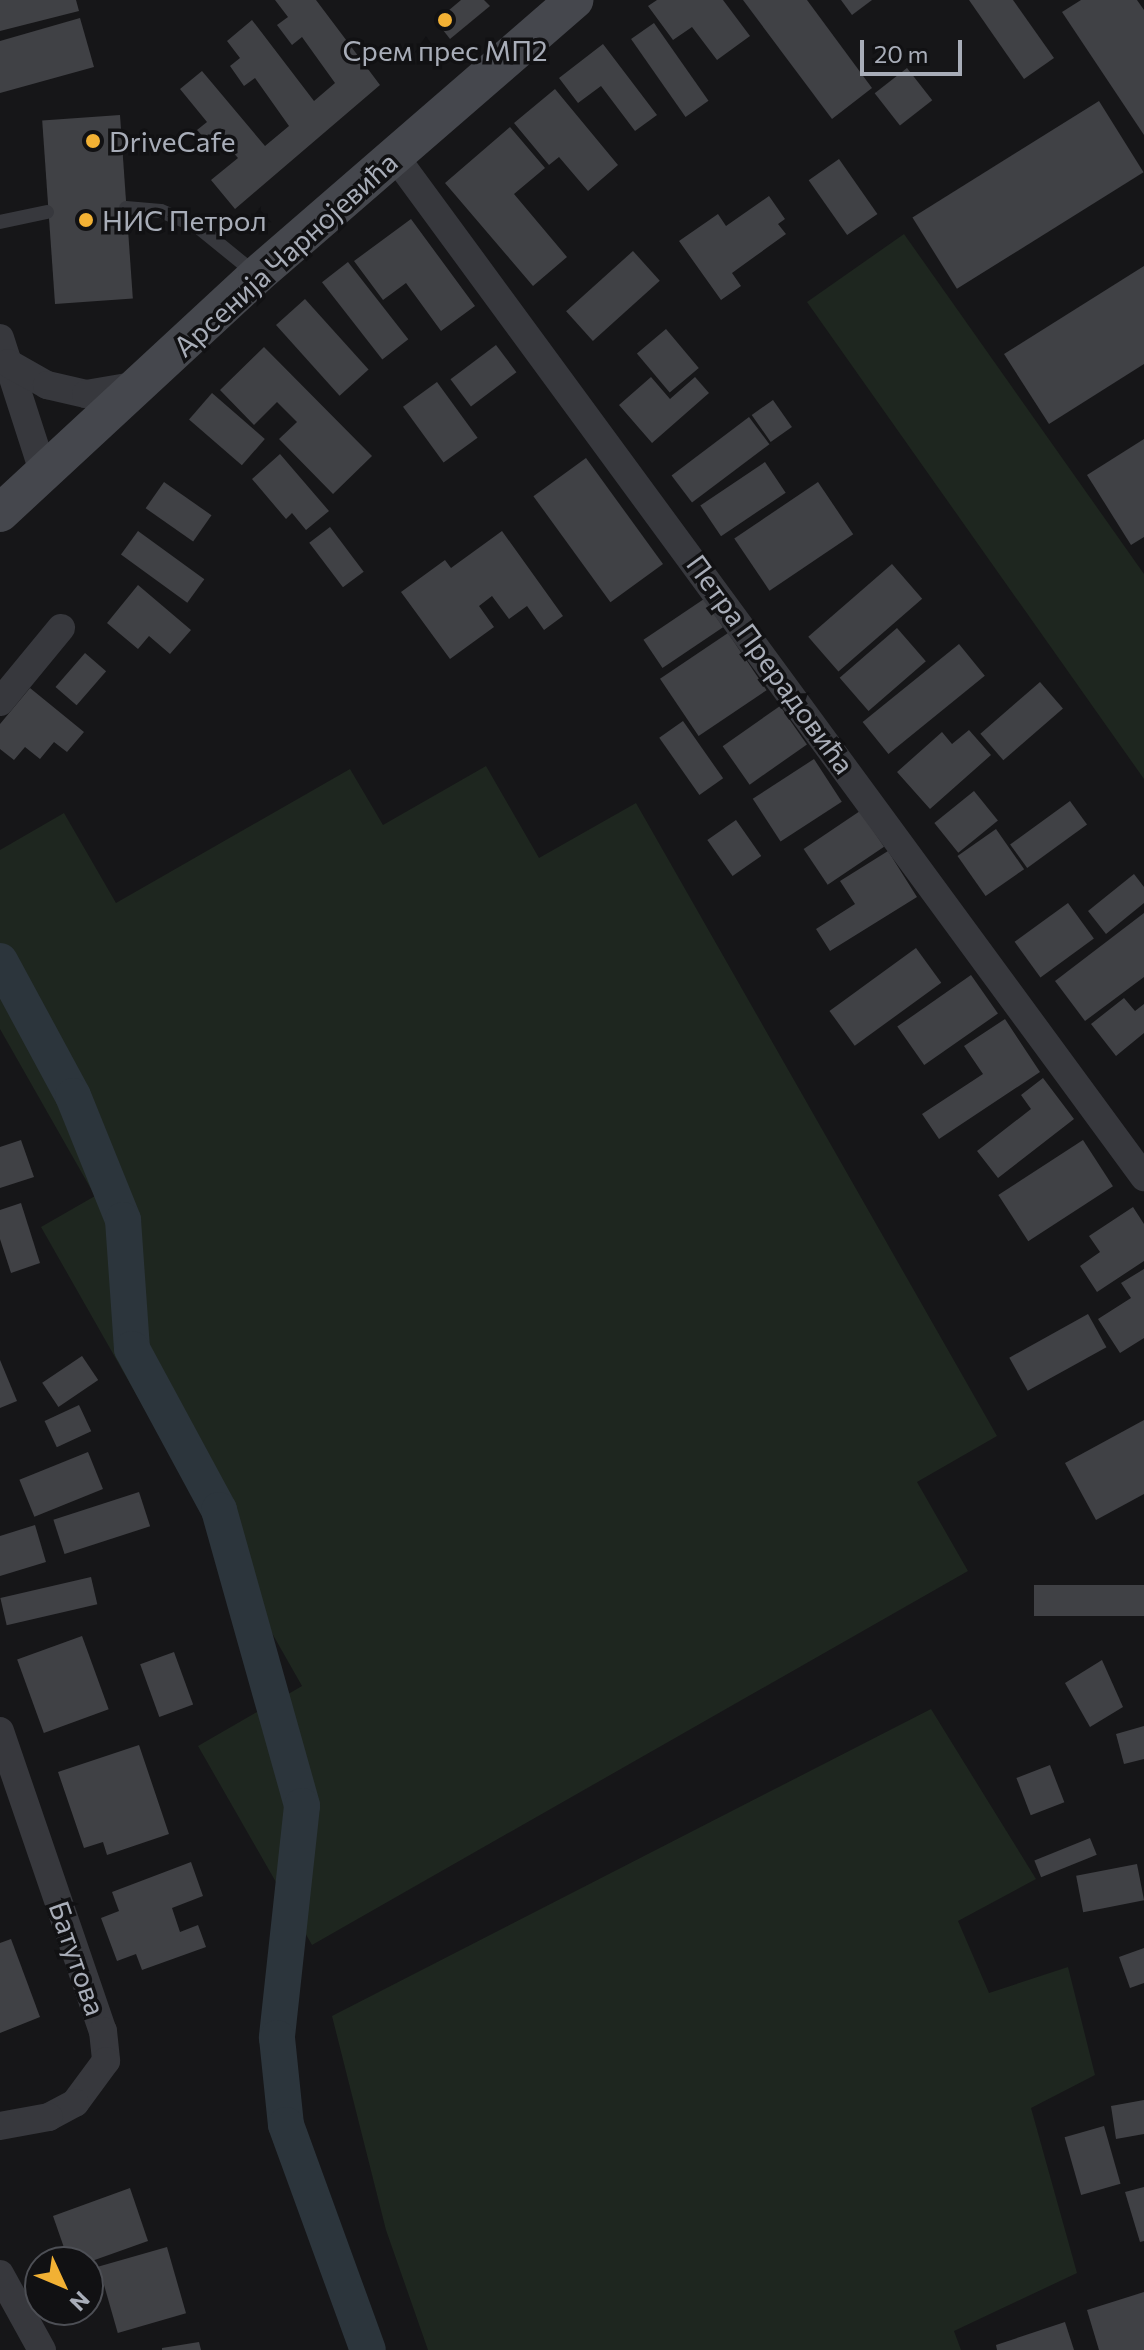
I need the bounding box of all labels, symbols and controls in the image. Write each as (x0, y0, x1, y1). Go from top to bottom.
marker: Срем прес МП2 (436, 11, 454, 29)
scale bar (864, 24, 966, 74)
place label: Срем прес МП2 (342, 33, 548, 67)
text: 20 m (874, 39, 928, 68)
place label: DriveCafe (109, 124, 236, 158)
marker: DriveCafe (84, 132, 102, 150)
street label: Арсенија Чарнојевића (166, 145, 404, 363)
place label: НИС Петрол (102, 203, 267, 237)
marker: НИС Петрол (77, 211, 95, 229)
street label: Петра Прерадовића (680, 548, 862, 780)
street label: Батутова (43, 1896, 113, 2020)
north arrow (24, 2246, 104, 2326)
text: N (65, 2286, 96, 2317)

